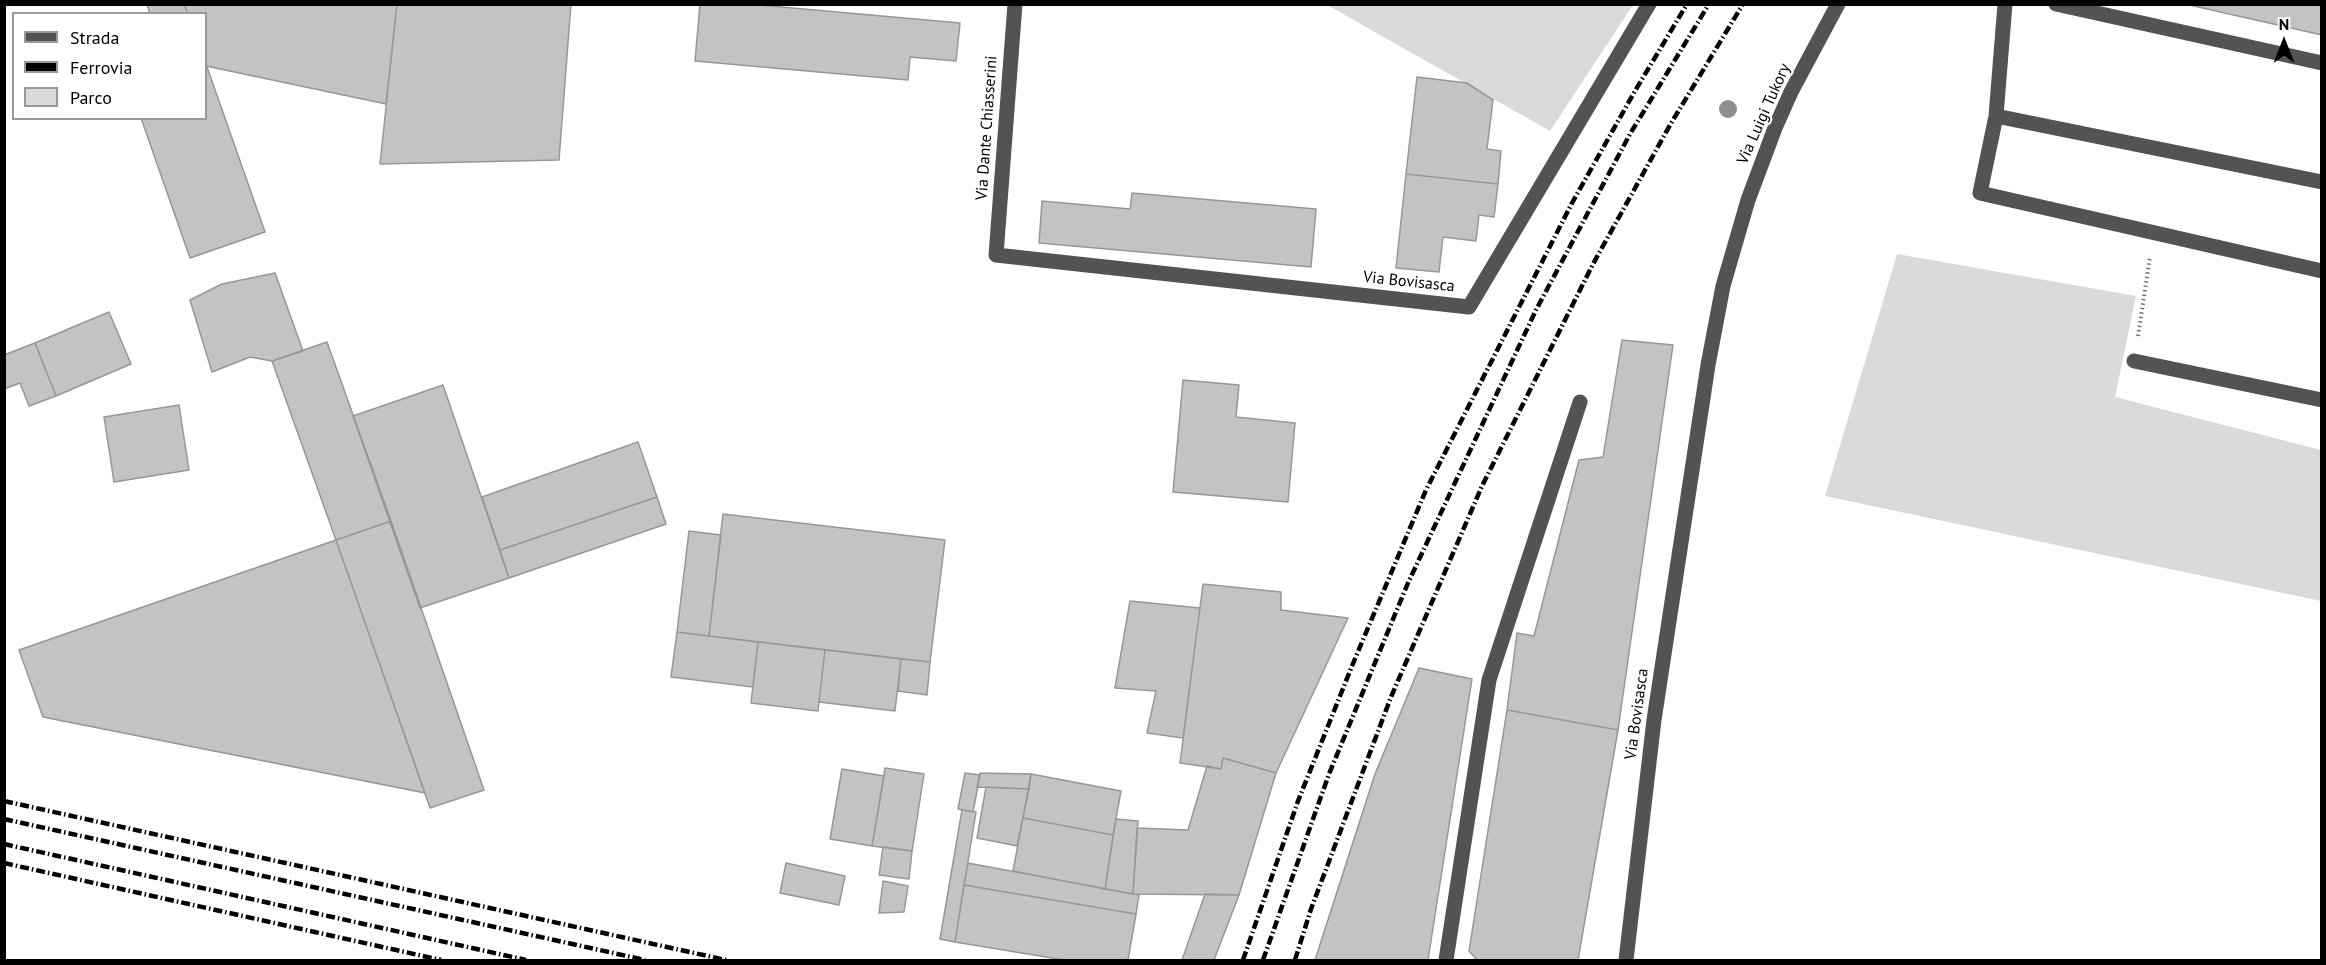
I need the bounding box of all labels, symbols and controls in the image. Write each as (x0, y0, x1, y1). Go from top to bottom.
legend (12, 12, 207, 120)
north arrow (2254, 12, 2314, 72)
text: N (2279, 14, 2289, 34)
text: Strada (70, 26, 119, 49)
street label: Via Dante Chiasserini (972, 55, 1002, 201)
text: Ferrovia (70, 56, 133, 79)
street label: Via Luigi Tukory (1733, 61, 1795, 167)
text: Parco (70, 86, 112, 109)
street label: Via Bovisasca (1362, 268, 1456, 296)
street label: Via Bovisasca (1621, 667, 1653, 761)

